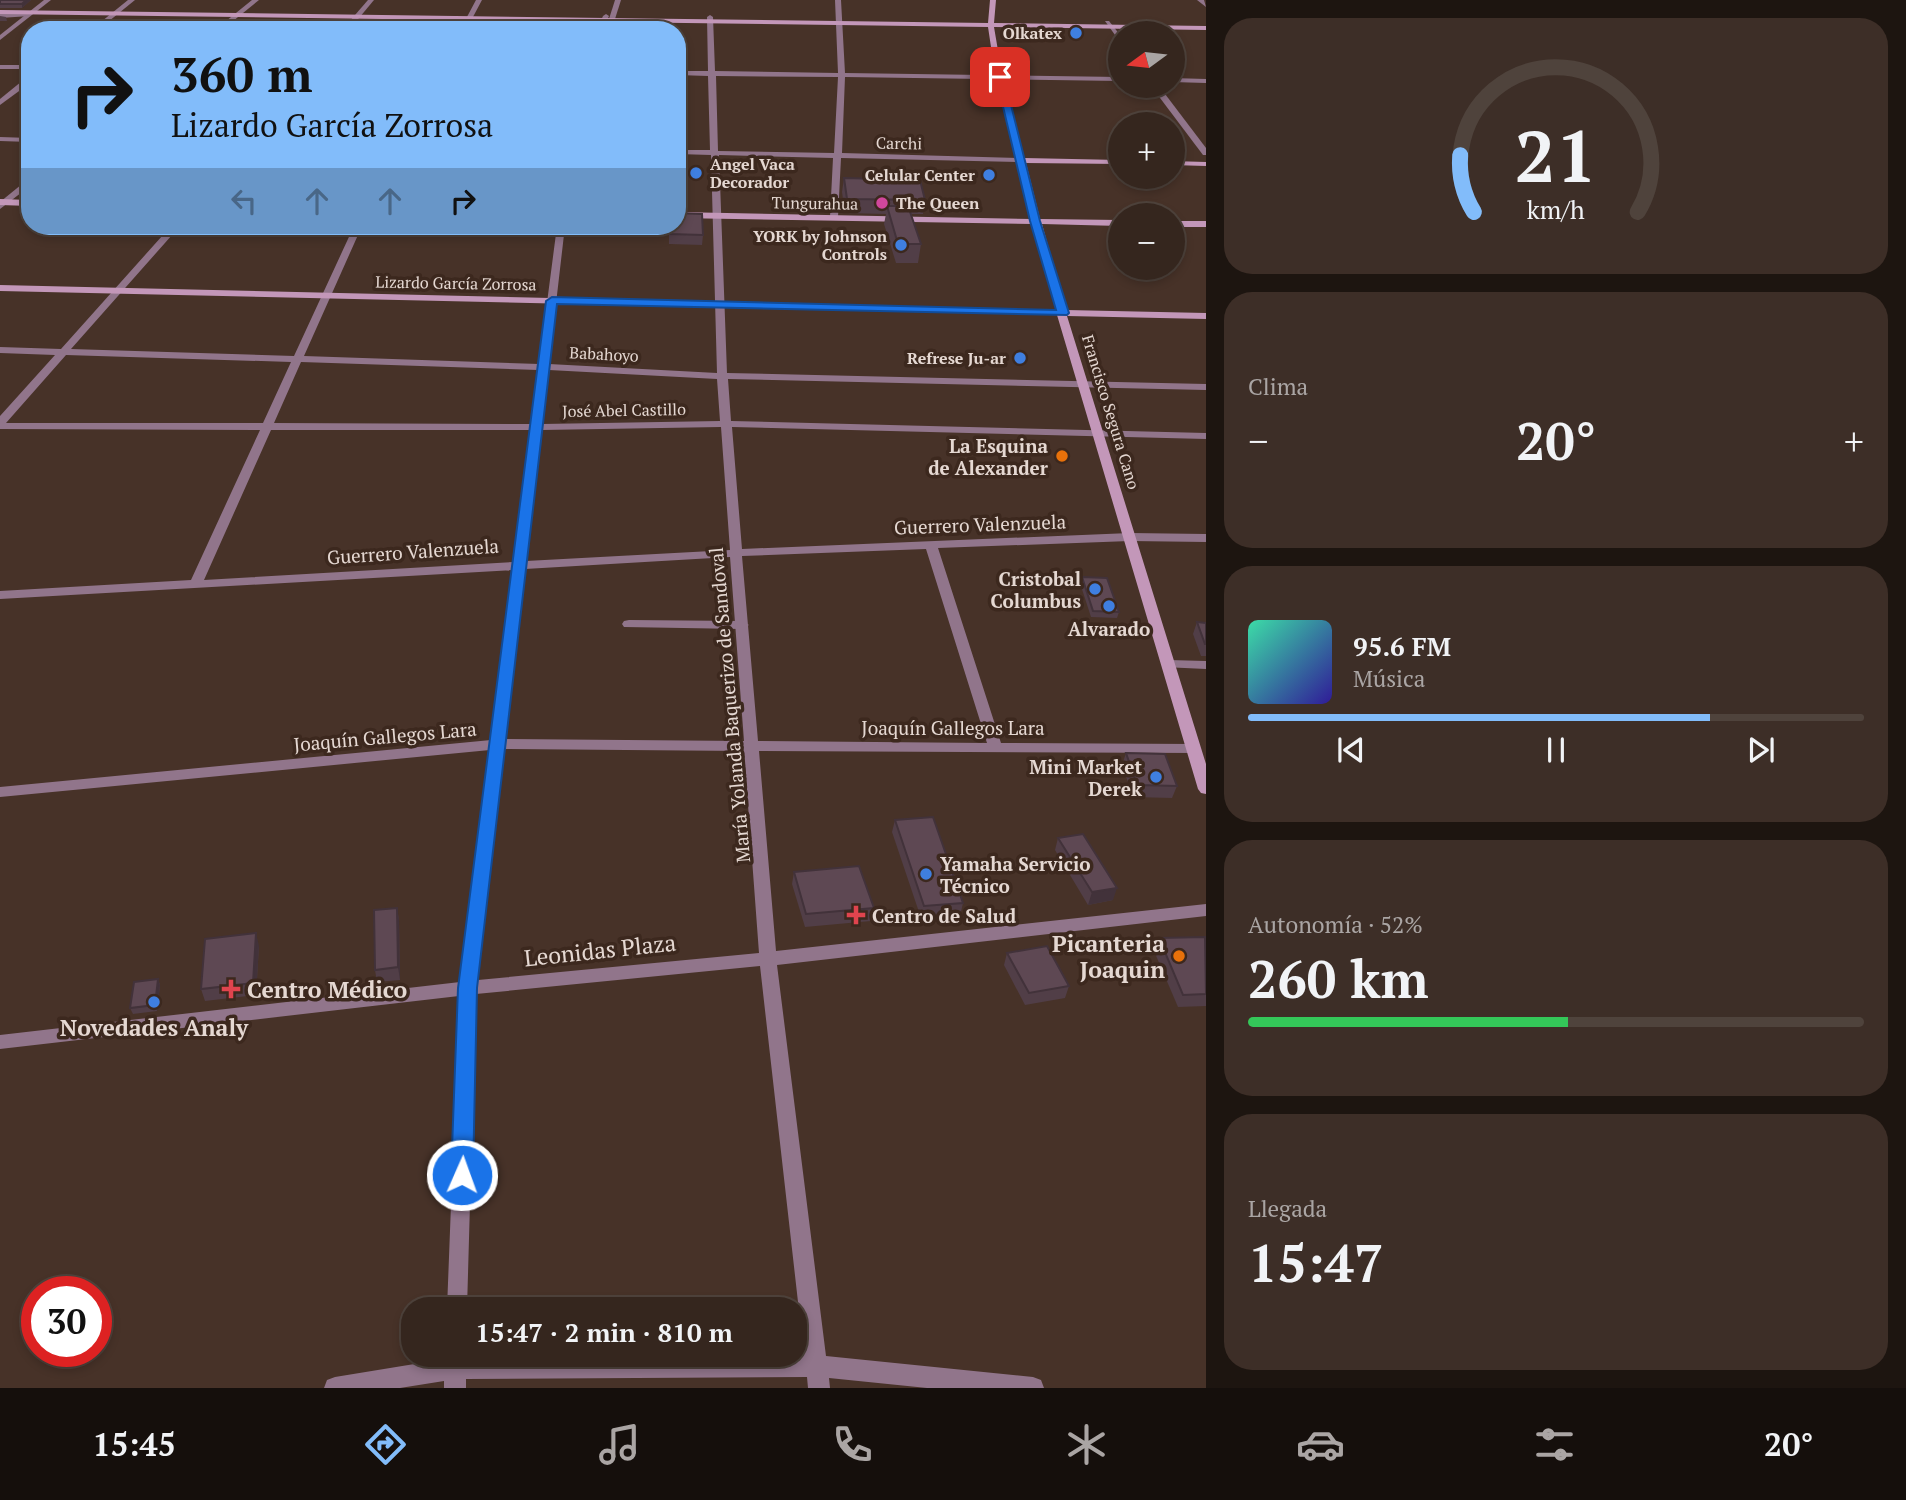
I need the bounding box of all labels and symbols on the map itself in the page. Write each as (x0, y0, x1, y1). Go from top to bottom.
north arrow (1108, 21, 1185, 98)
place label: Olkatex (1003, 22, 1062, 44)
marker: Olkatex (1068, 25, 1084, 41)
pin (970, 47, 1030, 107)
street label: Carchi (876, 132, 922, 154)
place label: Angel Vaca Decorador (710, 153, 795, 193)
place label: Celular Center (865, 164, 975, 186)
marker: Angel Vaca Decorador (688, 165, 704, 181)
marker: Celular Center (981, 167, 997, 183)
street label: Tungurahua (772, 191, 858, 215)
place label: The Queen (896, 192, 980, 214)
marker: The Queen (874, 195, 890, 211)
place label: YORK by Johnson Controls (753, 225, 888, 265)
marker: YORK by Johnson Controls (893, 237, 909, 253)
street label: Lizardo García Zorrosa (375, 271, 537, 295)
street label: Francisco Segura Cano (1077, 332, 1145, 492)
street label: Babahoyo (569, 341, 639, 367)
place label: Refrese Ju-ar (907, 347, 1006, 369)
marker: Refrese Ju-ar (1012, 350, 1028, 366)
street label: José Abel Castillo (562, 398, 686, 422)
place label: La Esquina de Alexander (928, 433, 1049, 480)
marker: La Esquina de Alexander (1054, 448, 1070, 464)
street label: Guerrero Valenzuela (894, 508, 1067, 539)
street label: Guerrero Valenzuela (326, 532, 500, 569)
street label: María Yolanda Baquerizo de Sandoval (703, 546, 755, 864)
place label: Cristobal Columbus (990, 566, 1081, 613)
marker: Cristobal Columbus (1087, 581, 1103, 597)
marker: Alvarado (1101, 598, 1117, 614)
place label: Alvarado (1068, 616, 1150, 641)
street label: Joaquín Gallegos Lara (861, 715, 1045, 740)
street label: Joaquín Gallegos Lara (293, 716, 478, 756)
place label: Mini Market Derek (1029, 754, 1143, 801)
marker: Mini Market Derek (1148, 769, 1164, 785)
place label: Yamaha Servicio Técnico (940, 851, 1091, 898)
marker: Yamaha Servicio Técnico (918, 866, 934, 882)
place label: Centro de Salud (872, 903, 1017, 928)
marker: Centro de Salud (846, 905, 866, 925)
street label: Leonidas Plaza (523, 927, 678, 973)
place label: Picanteria Joaquin (1052, 928, 1165, 985)
marker: Picanteria Joaquin (1171, 948, 1187, 964)
place label: Centro Médico (247, 974, 407, 1005)
marker: Centro Médico (221, 979, 241, 999)
marker: Novedades Analy (146, 994, 162, 1010)
place label: Novedades Analy (60, 1012, 249, 1043)
position arrow (425, 1138, 499, 1212)
speed limit sign: 30 (21, 1276, 112, 1367)

